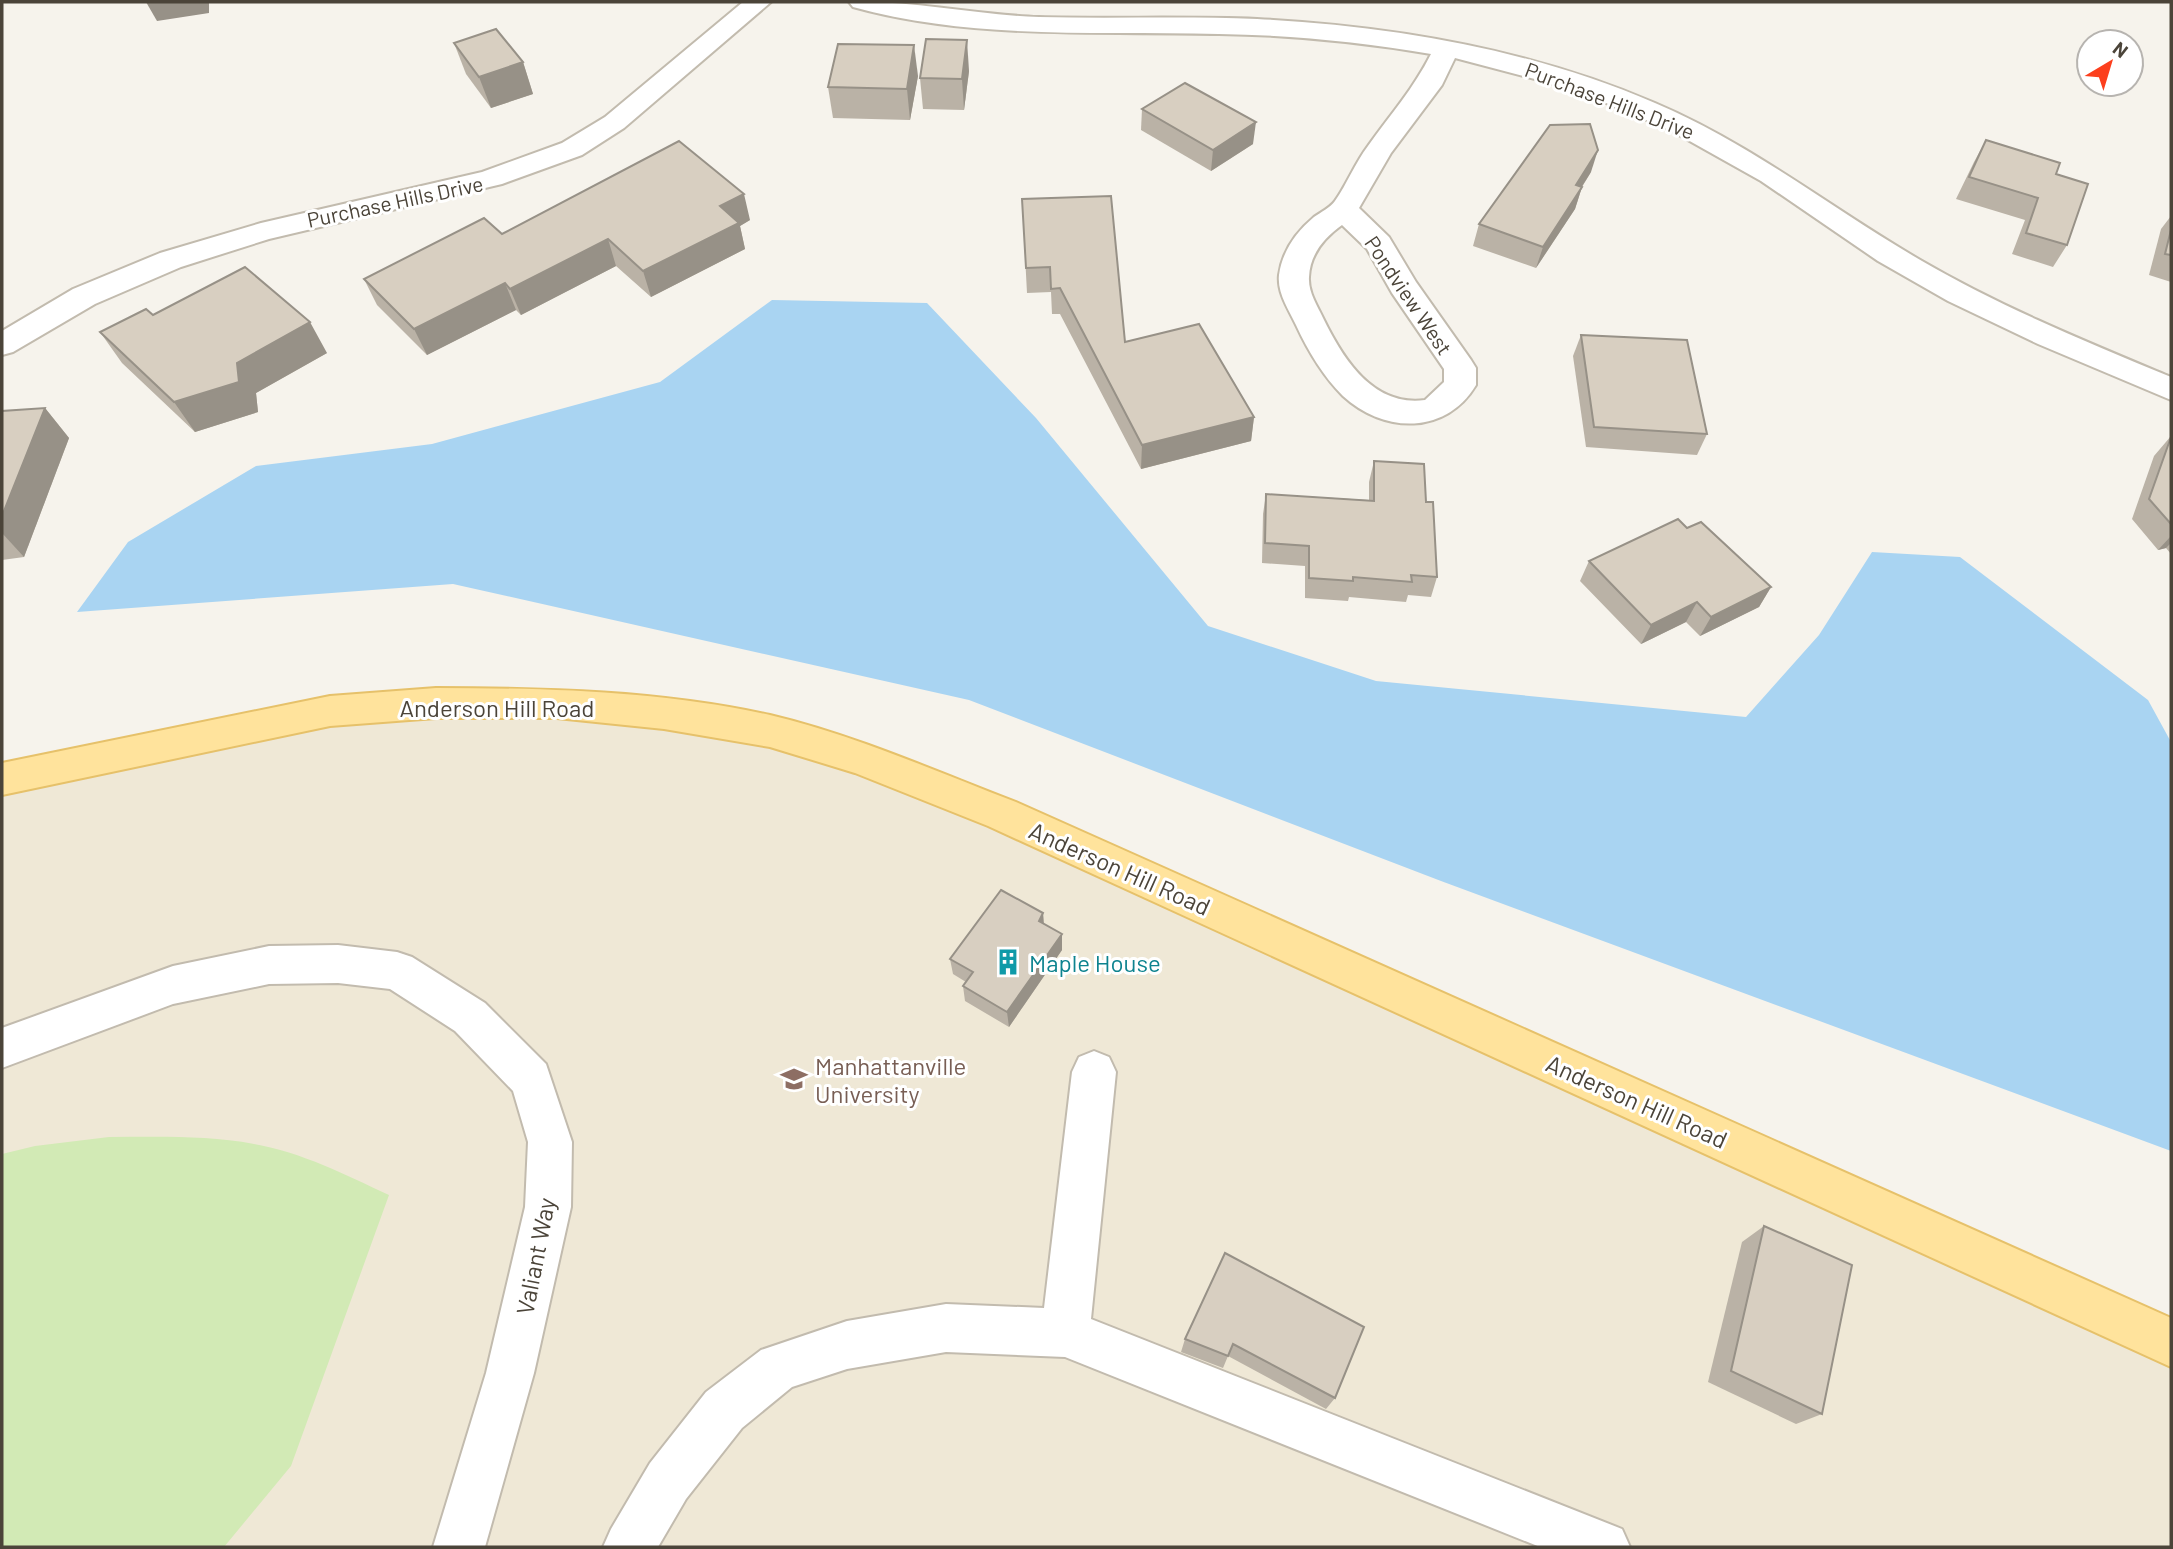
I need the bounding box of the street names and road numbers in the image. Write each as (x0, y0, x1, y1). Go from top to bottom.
street label: Purchase Hills Drive (1522, 56, 1698, 144)
street label: Purchase Hills Drive (305, 170, 485, 232)
street label: Pondview West (1360, 231, 1458, 359)
street label: Anderson Hill Road (400, 693, 594, 722)
street label: Anderson Hill Road (1025, 815, 1215, 921)
street label: Anderson Hill Road (1542, 1048, 1732, 1154)
street label: Valiant Way (509, 1195, 561, 1317)

